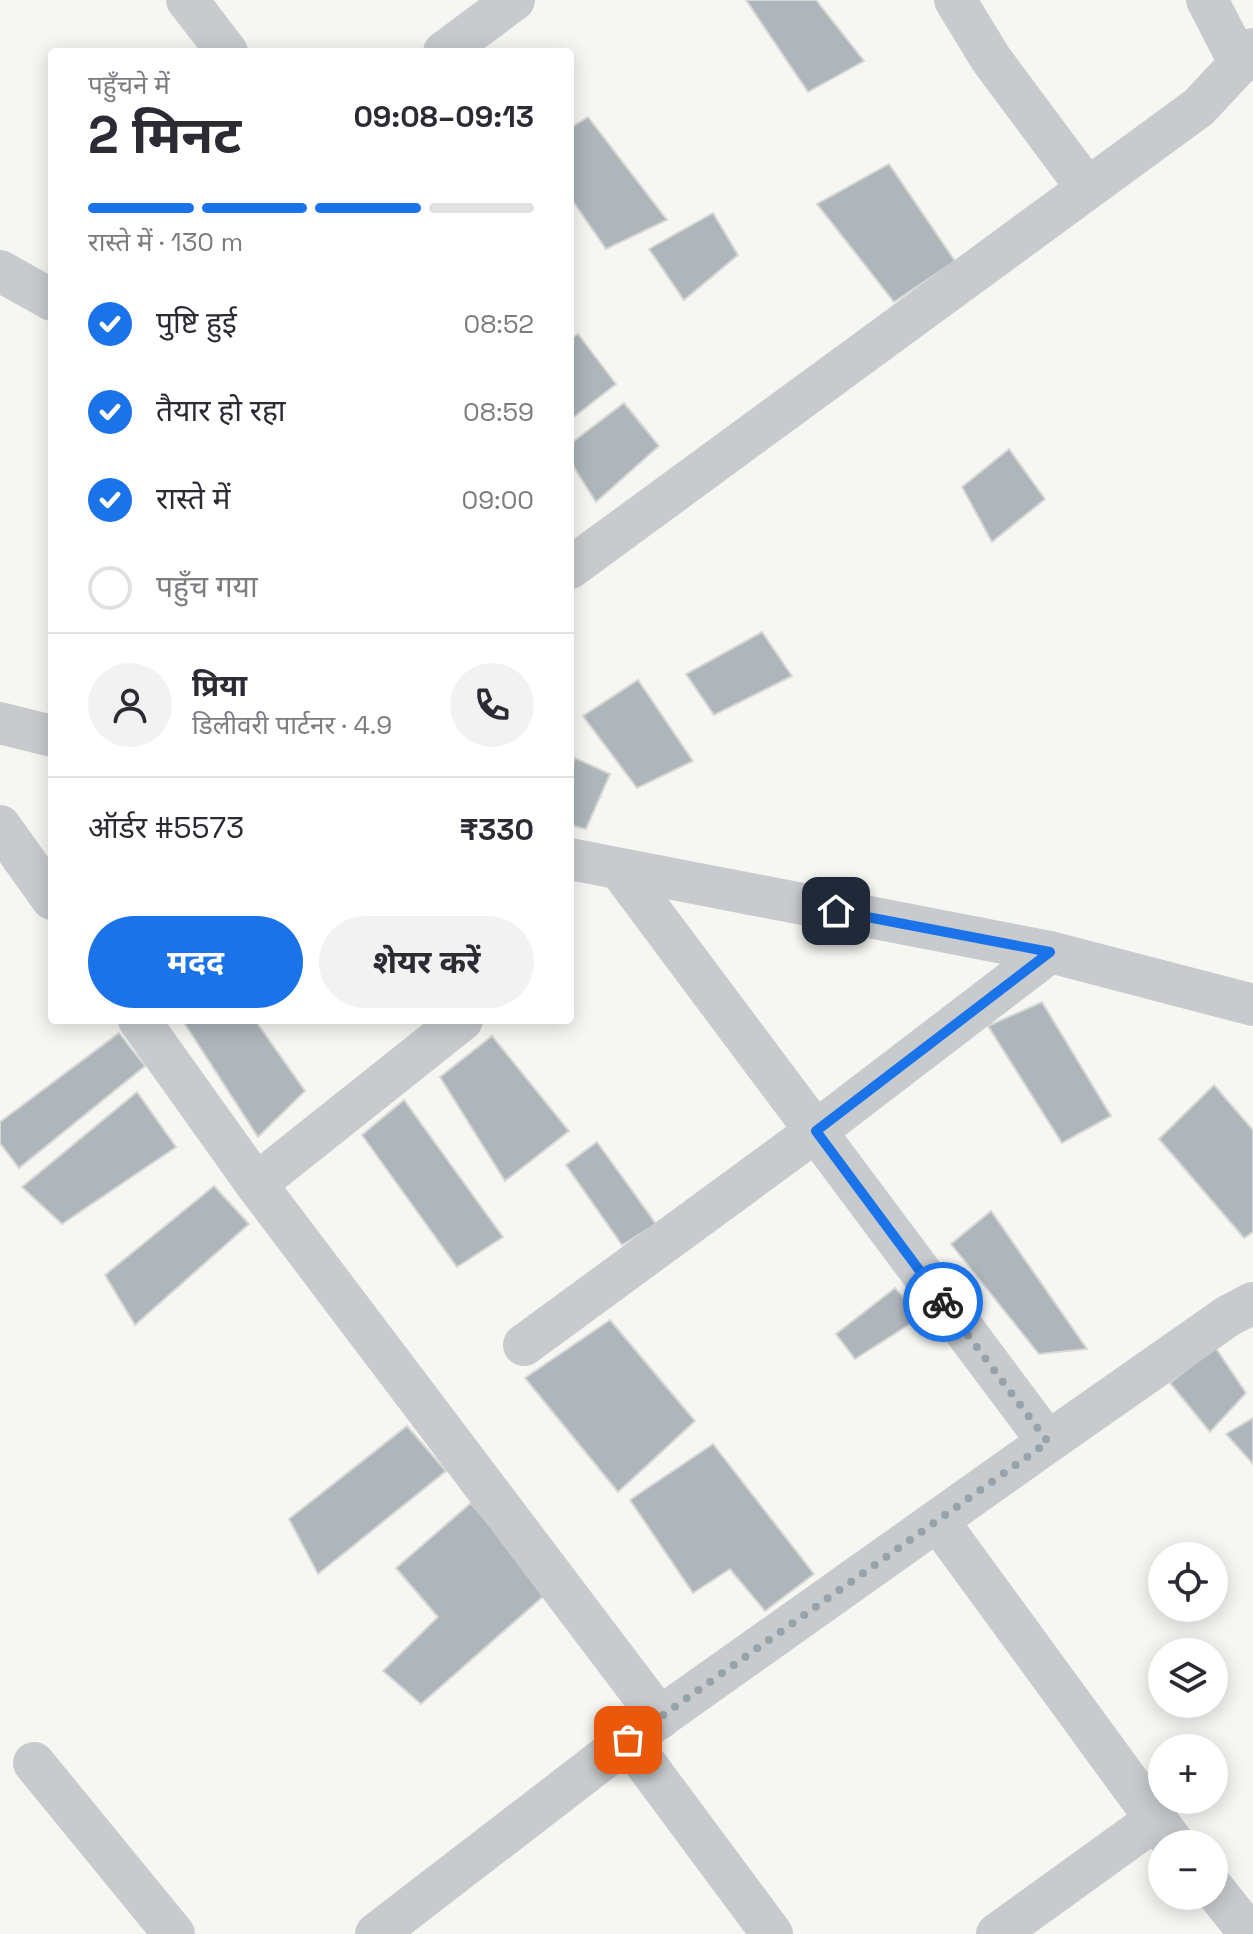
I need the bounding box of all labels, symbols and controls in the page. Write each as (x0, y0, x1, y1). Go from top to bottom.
text: पहुँचने में (88, 68, 170, 102)
text: 09:08–09:13 (353, 97, 534, 136)
text: 2 मिनट (88, 102, 241, 168)
text: रास्ते में · 130 m (88, 225, 243, 259)
icon: check (88, 302, 132, 346)
text: पुष्टि हुई (156, 303, 237, 342)
text: 08:52 (464, 307, 534, 341)
icon: check (88, 390, 132, 434)
text: तैयार हो रहा (156, 391, 286, 430)
text: 08:59 (463, 395, 534, 429)
icon: check (88, 478, 132, 522)
text: रास्ते में (156, 479, 230, 518)
text: 09:00 (462, 483, 534, 517)
text: पहुँच गया (156, 567, 258, 606)
button: person (88, 663, 172, 747)
button: phone (450, 663, 534, 747)
text: प्रिया (192, 666, 247, 705)
text: डिलीवरी पार्टनर · 4.9 (192, 708, 392, 742)
text: ऑर्डर #5573 (88, 808, 244, 847)
text: ₹330 (459, 810, 534, 849)
pin (802, 877, 870, 945)
icon: home (814, 889, 858, 933)
button: मदद (88, 916, 303, 1008)
button: शेयर करें (319, 916, 534, 1008)
courier (903, 1262, 983, 1342)
icon: bike (921, 1280, 965, 1324)
map controls (1148, 1542, 1228, 1910)
button: locate (1148, 1542, 1228, 1622)
button: layers (1148, 1638, 1228, 1718)
pin (594, 1706, 662, 1774)
icon: bag (606, 1718, 650, 1762)
button: + (1148, 1734, 1228, 1814)
button: − (1148, 1830, 1228, 1910)

